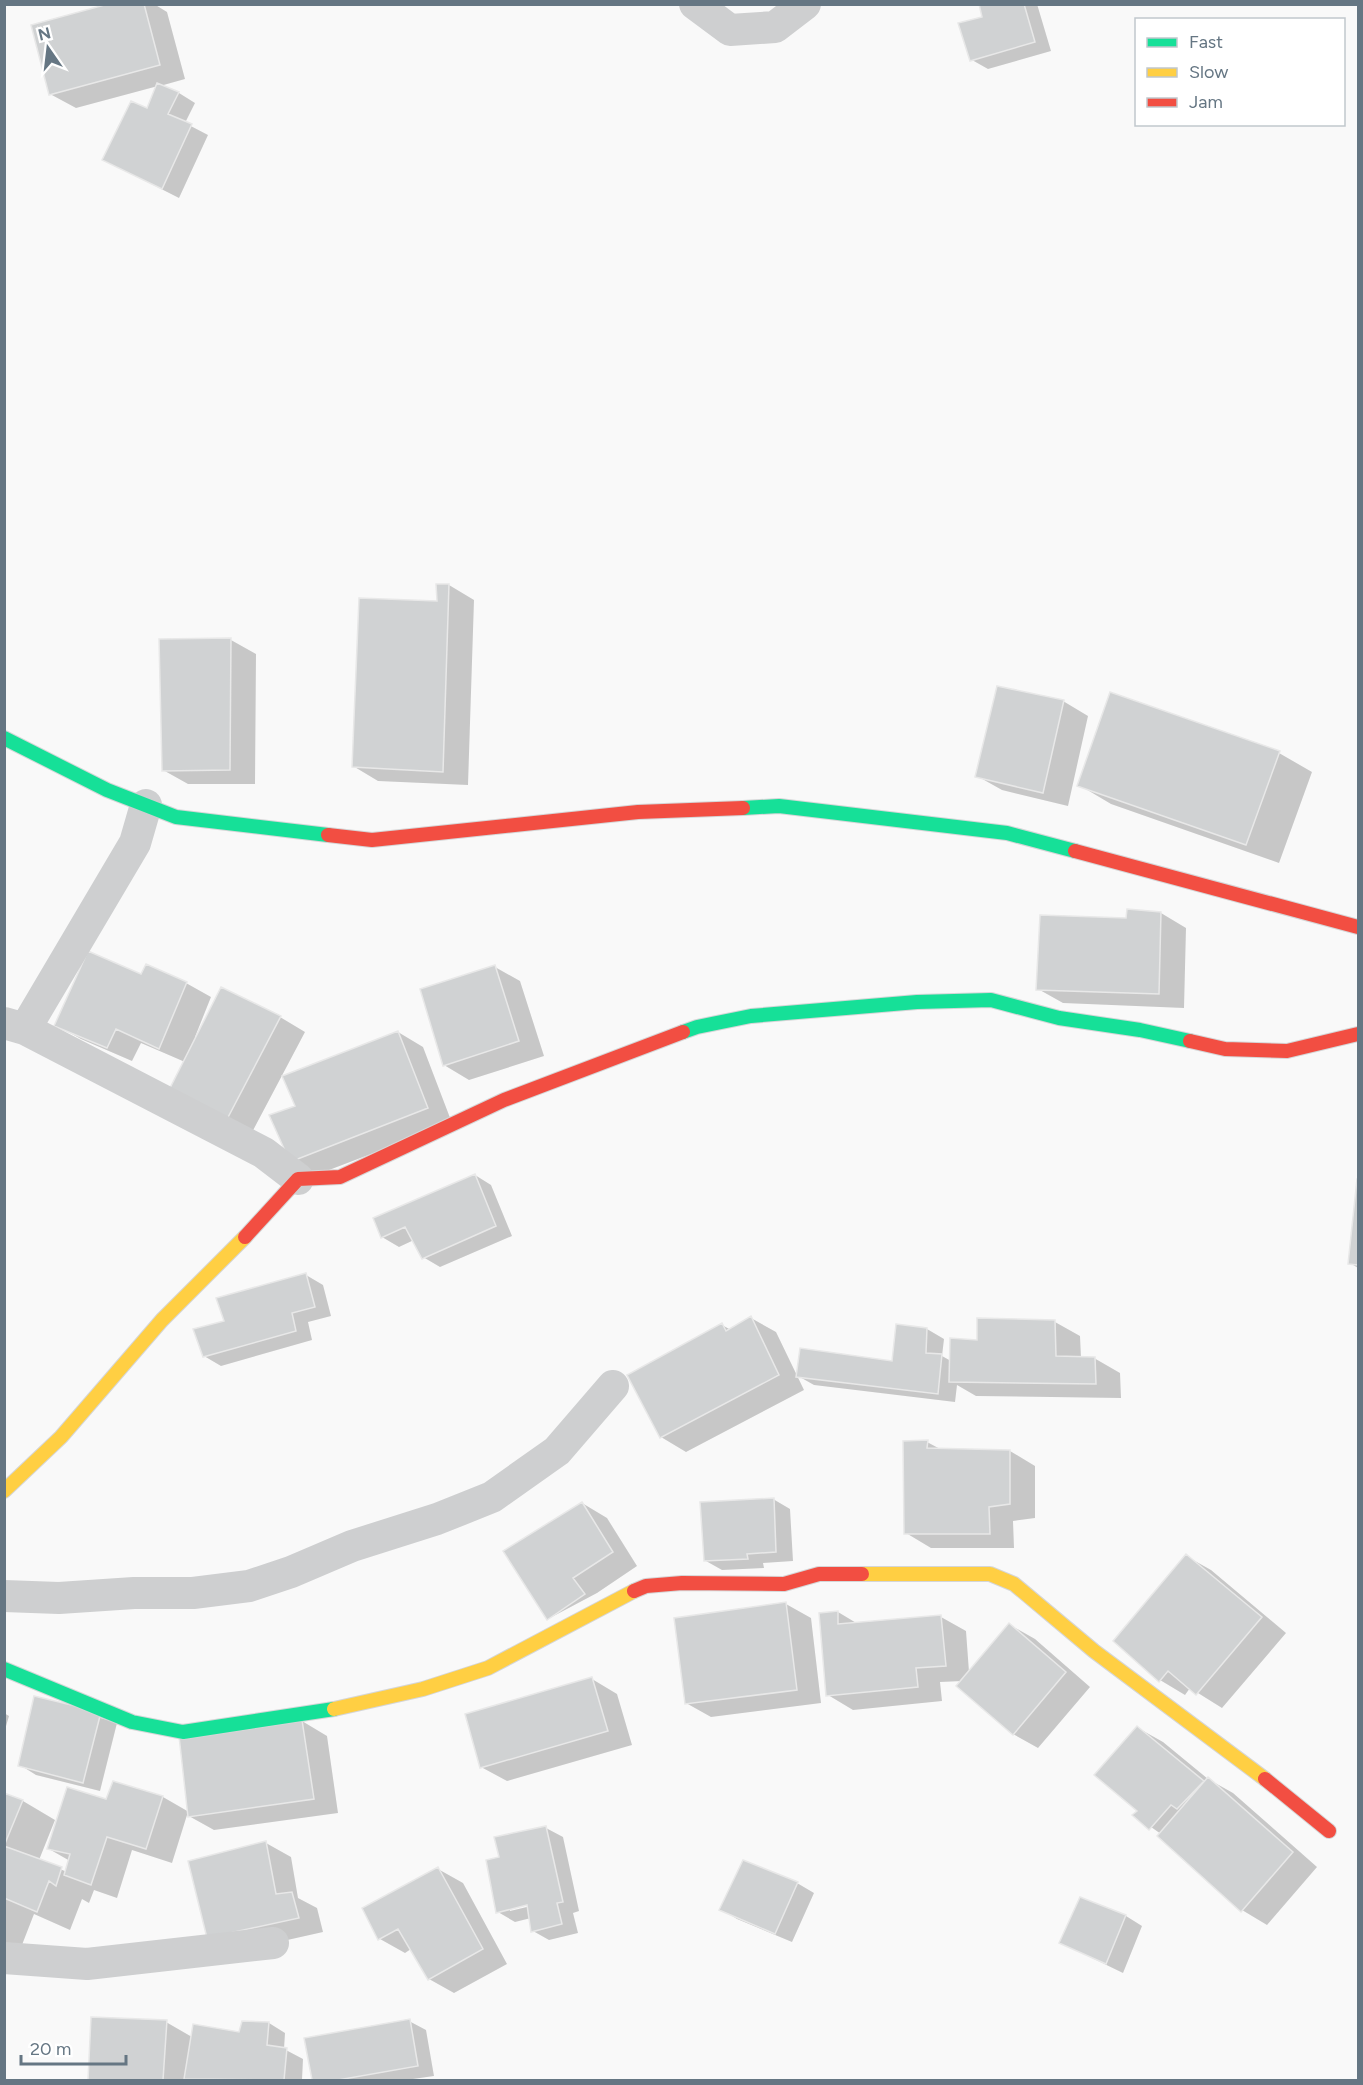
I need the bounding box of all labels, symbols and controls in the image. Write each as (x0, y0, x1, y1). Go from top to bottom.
north arrow (18, 18, 78, 78)
legend (1135, 18, 1345, 126)
text: N (36, 23, 53, 45)
text: Fast (1189, 31, 1223, 53)
text: Slow (1189, 61, 1228, 83)
text: Jam (1189, 91, 1223, 113)
scale bar (21, 2028, 126, 2066)
text: 20 m (30, 2038, 71, 2060)

